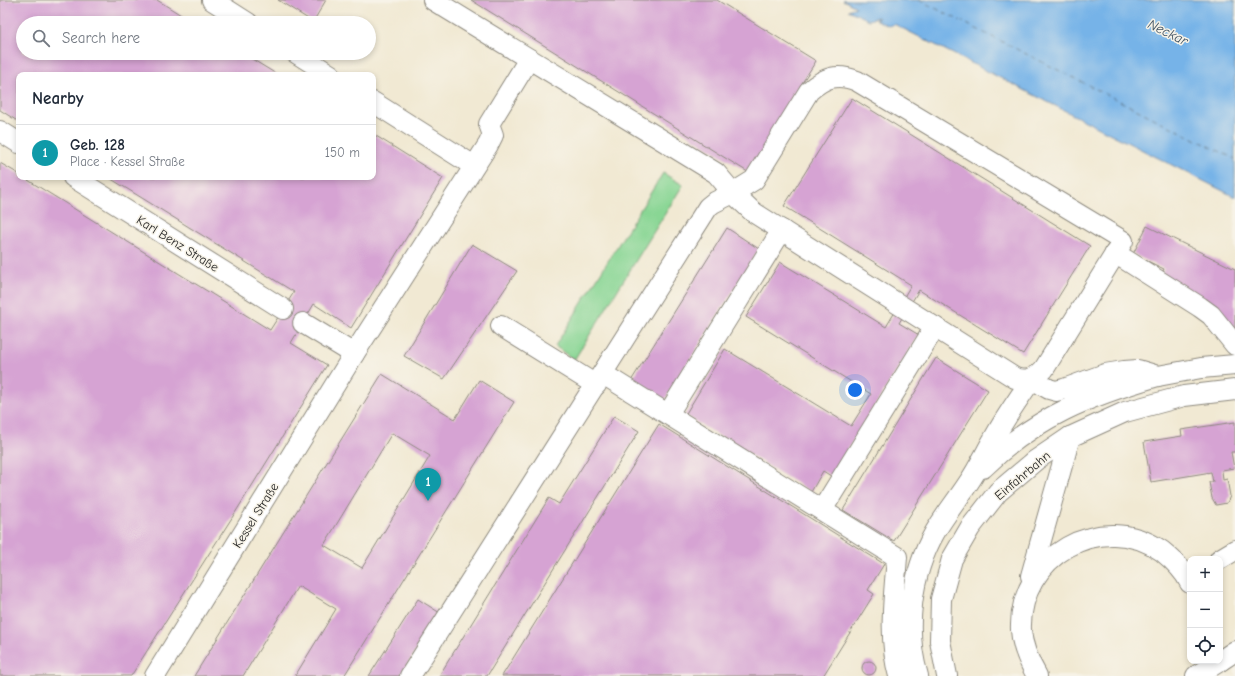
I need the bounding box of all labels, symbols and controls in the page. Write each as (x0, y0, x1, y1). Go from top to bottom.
water label: Neckar (1145, 15, 1192, 50)
search box (16, 16, 376, 60)
icon: search (30, 27, 52, 49)
text: Search here (62, 29, 140, 47)
text: Nearby (32, 89, 83, 108)
text: Geb. 128 (70, 136, 125, 154)
text: 1 (42, 145, 48, 160)
text: 150 m (325, 145, 360, 160)
text: Place · Kessel Straße (70, 154, 185, 169)
street label: Karl Benz Straße (134, 212, 222, 275)
your location (845, 380, 865, 400)
street label: Einfahrbahn (991, 448, 1053, 503)
pin: 1 (415, 468, 441, 501)
street label: Kessel Straße (229, 479, 282, 551)
map controls (1187, 556, 1223, 664)
button: + (1187, 556, 1223, 592)
button: − (1187, 592, 1223, 628)
button: locate (1187, 628, 1223, 664)

